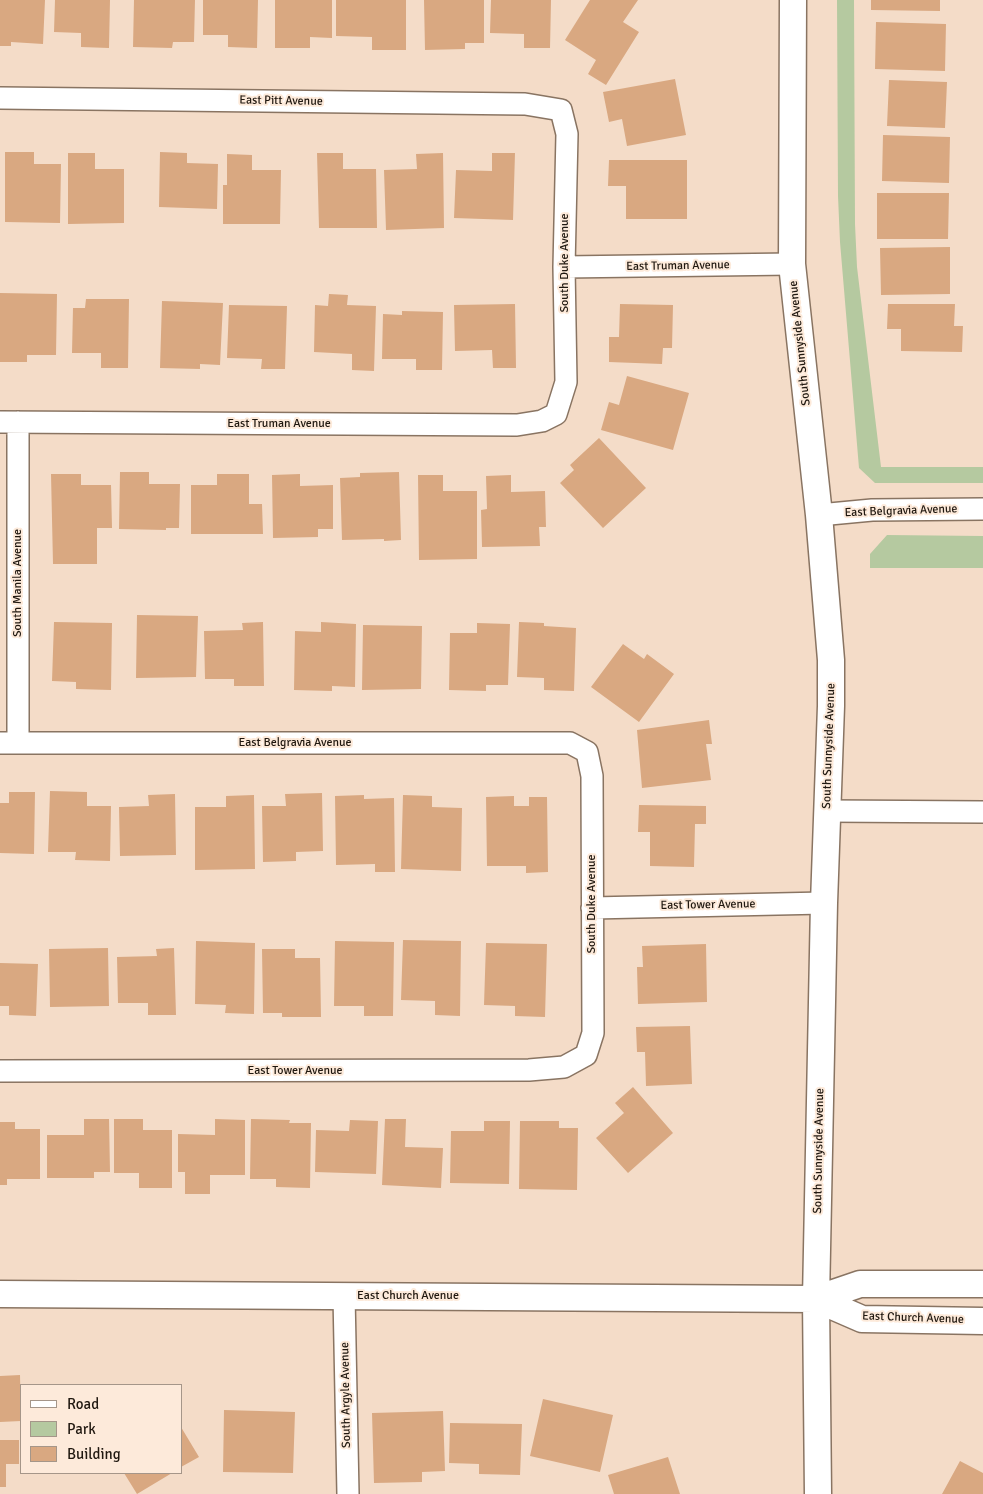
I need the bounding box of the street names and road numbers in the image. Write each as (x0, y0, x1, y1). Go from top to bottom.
street label: East Pitt Avenue (239, 93, 323, 109)
street label: South Duke Avenue (558, 213, 572, 313)
street label: East Truman Avenue (626, 258, 730, 274)
street label: South Sunnyside Avenue (786, 280, 814, 406)
street label: East Truman Avenue (227, 417, 331, 431)
street label: East Belgravia Avenue (844, 502, 958, 520)
street label: South Manila Avenue (11, 529, 25, 637)
street label: South Sunnyside Avenue (820, 683, 838, 809)
street label: East Belgravia Avenue (239, 736, 351, 750)
street label: South Duke Avenue (585, 854, 599, 954)
street label: East Tower Avenue (660, 897, 756, 913)
street label: East Tower Avenue (247, 1064, 343, 1078)
street label: South Sunnyside Avenue (811, 1088, 827, 1214)
street label: East Church Avenue (357, 1289, 459, 1303)
street label: East Church Avenue (862, 1309, 964, 1327)
street label: South Argyle Avenue (338, 1342, 354, 1448)

